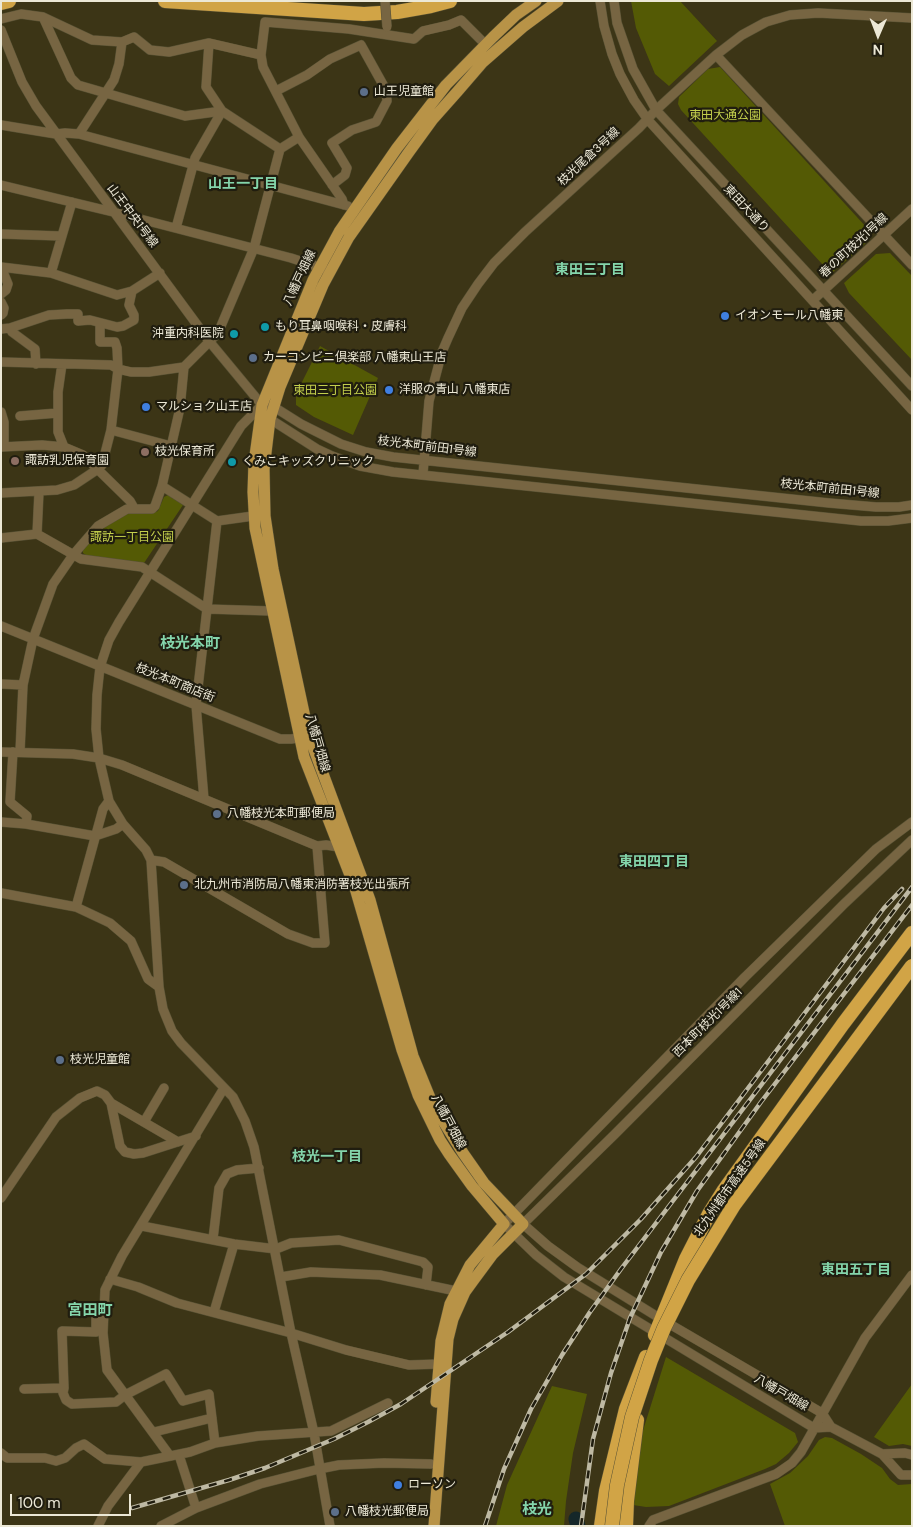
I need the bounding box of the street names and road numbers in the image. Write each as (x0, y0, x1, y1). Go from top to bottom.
street label: 枝光尾倉3号線 (555, 125, 623, 189)
street label: 山王中央1号線 (103, 181, 161, 251)
street label: 東田大通り (720, 182, 772, 236)
street label: 春の町枝光1号線 (817, 211, 891, 281)
street label: 八幡戸畑線 (281, 248, 319, 308)
street label: 枝光本町前田1号線 (377, 434, 477, 460)
street label: 枝光本町前田1号線 (780, 477, 880, 501)
street label: 枝光本町商店街 (133, 661, 217, 705)
street label: 八幡戸畑線 (302, 712, 332, 774)
street label: 西本町枝光1号線1 (671, 986, 745, 1060)
street label: 八幡戸畑線 (428, 1092, 468, 1152)
street label: 北九州都市高速5号線 (691, 1137, 769, 1239)
street label: 八幡戸畑線 (751, 1372, 811, 1414)

